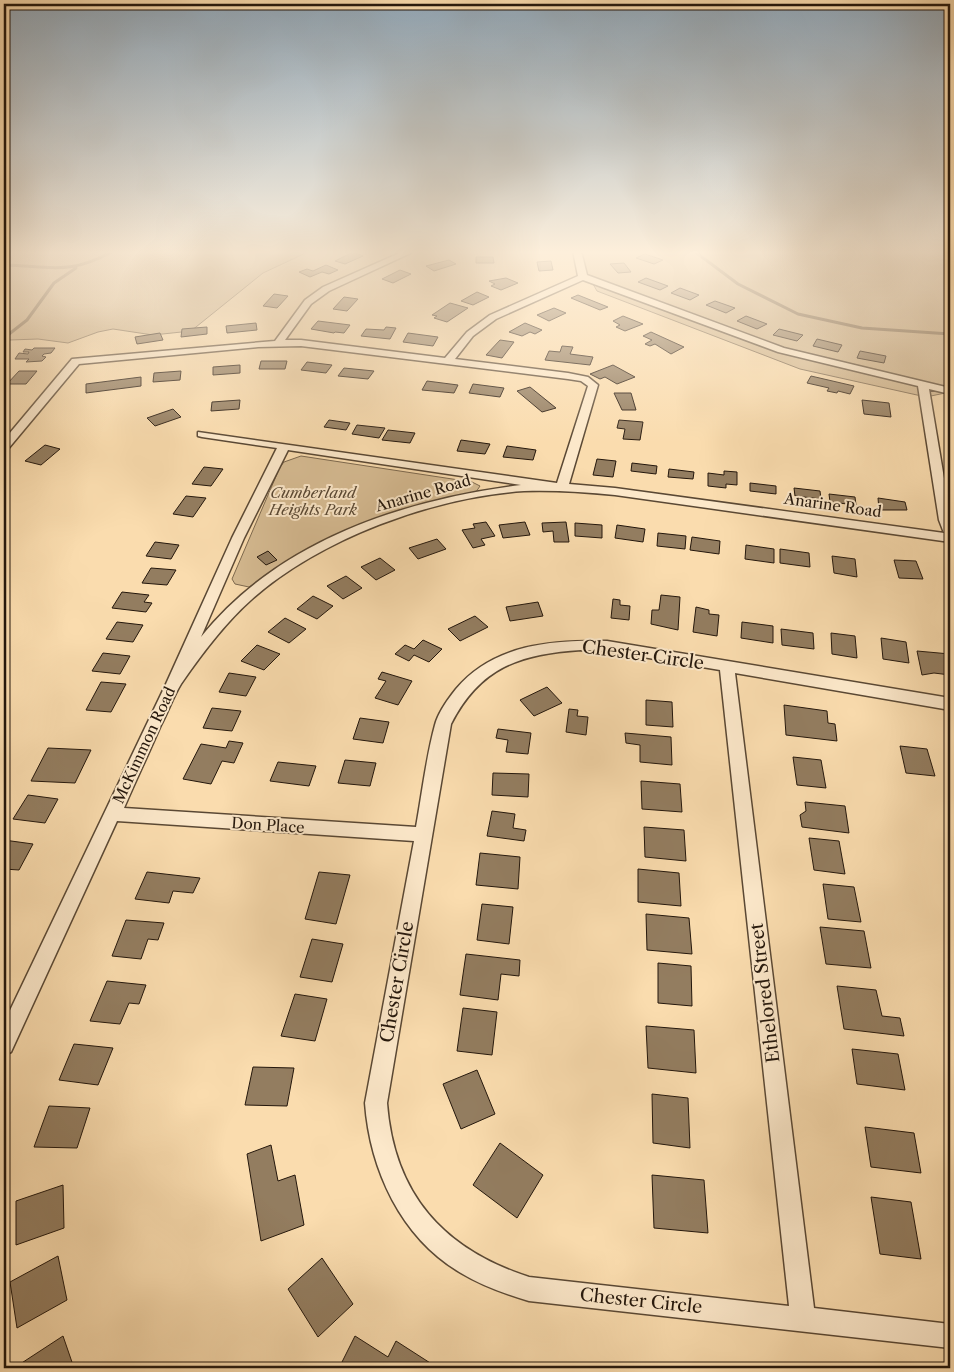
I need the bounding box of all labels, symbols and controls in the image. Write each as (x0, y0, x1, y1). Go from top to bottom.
street label: Anarine Road (372, 470, 473, 516)
park label: Cumberland Heights Park (268, 483, 358, 519)
street label: Anarine Road (782, 489, 883, 521)
street label: Chester Circle (581, 636, 705, 674)
street label: McKimmon Road (109, 684, 179, 806)
street label: Don Place (231, 813, 305, 837)
street label: Chester Circle (375, 920, 419, 1044)
street label: Ethelored Street (745, 921, 784, 1064)
street label: Chester Circle (579, 1284, 703, 1318)

